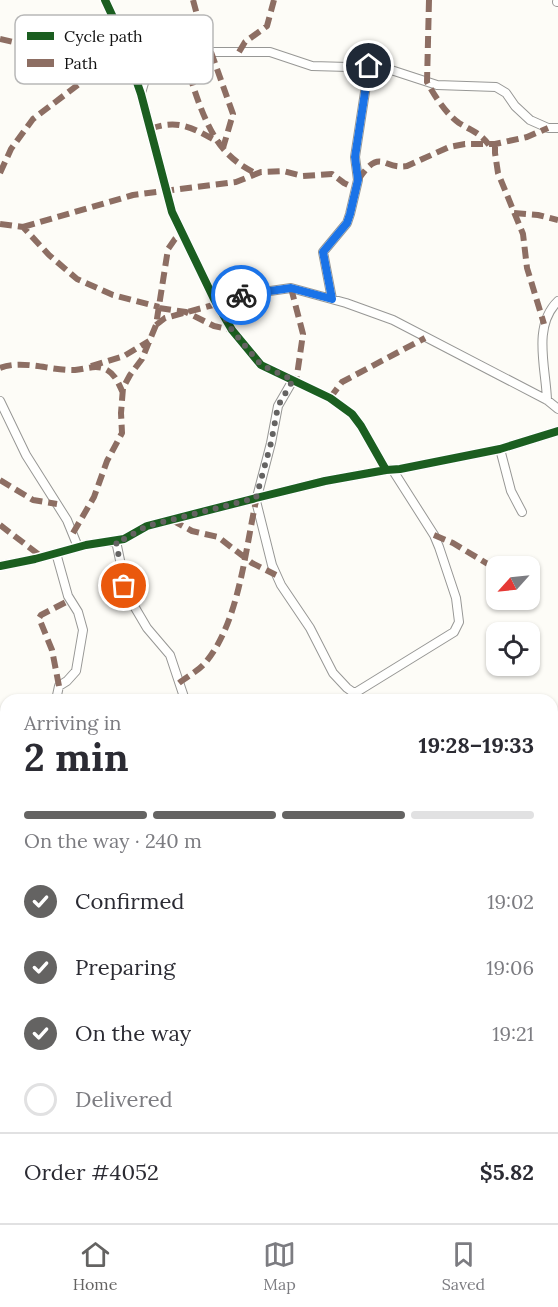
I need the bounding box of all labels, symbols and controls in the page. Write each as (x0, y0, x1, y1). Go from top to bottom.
legend (15, 15, 213, 84)
text: Cycle path (64, 26, 143, 46)
pin (343, 40, 394, 91)
icon: home (352, 49, 385, 82)
text: Path (64, 53, 98, 73)
courier (211, 265, 271, 325)
icon: bike (225, 279, 258, 312)
north arrow (486, 556, 540, 610)
map controls (486, 556, 540, 676)
pin (98, 560, 149, 611)
icon: bag (107, 569, 140, 602)
button: locate (486, 622, 540, 676)
text: Arriving in (24, 710, 121, 735)
text: 19:28–19:33 (418, 731, 534, 759)
text: 2 min (24, 732, 129, 782)
text: On the way · 240 m (24, 828, 202, 853)
icon: check (24, 885, 57, 918)
text: Confirmed (75, 887, 184, 915)
text: 19:02 (487, 889, 534, 914)
icon: check (24, 951, 57, 984)
text: Preparing (75, 953, 175, 981)
text: 19:06 (486, 955, 534, 980)
icon: check (24, 1017, 57, 1050)
text: On the way (75, 1019, 191, 1047)
text: 19:21 (492, 1021, 534, 1046)
text: Delivered (75, 1085, 173, 1113)
text: Order #4052 (24, 1158, 159, 1186)
text: $5.82 (480, 1158, 534, 1186)
tab: Home (73, 1238, 117, 1294)
tab: Map (263, 1238, 296, 1294)
tab: Saved (442, 1238, 485, 1294)

